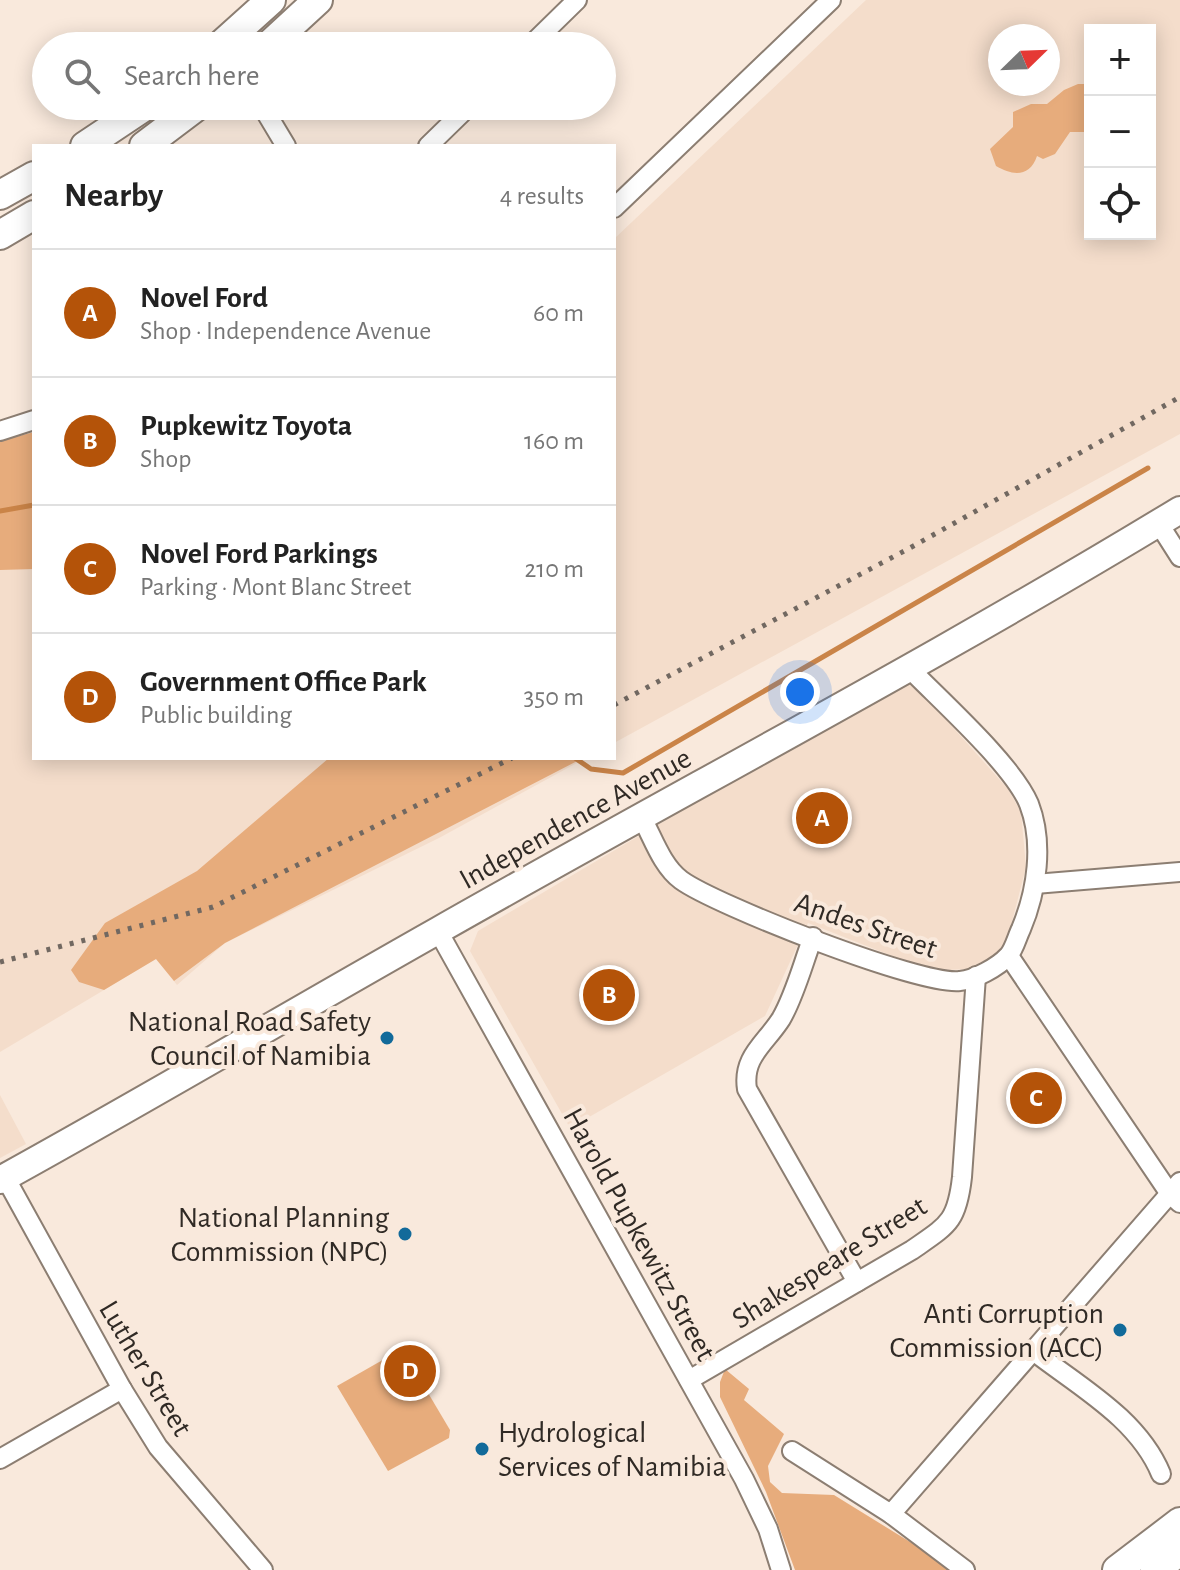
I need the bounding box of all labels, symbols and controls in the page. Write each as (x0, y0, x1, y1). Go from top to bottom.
north arrow (988, 24, 1060, 96)
map controls (1084, 24, 1156, 240)
button: + (1084, 24, 1156, 96)
search box (32, 32, 616, 120)
icon: search (60, 54, 104, 98)
text: Search here (124, 61, 260, 91)
button: − (1084, 96, 1156, 168)
button: locate (1084, 168, 1156, 240)
text: Nearby (64, 179, 163, 213)
text: 4 results (500, 183, 584, 209)
text: Novel Ford (140, 283, 268, 313)
text: A (82, 300, 98, 326)
text: 60 m (533, 300, 584, 326)
text: Shop · Independence Avenue (140, 318, 431, 344)
text: Pupkewitz Toyota (140, 411, 352, 441)
text: B (82, 428, 98, 454)
text: 160 m (524, 428, 584, 454)
text: Shop (140, 446, 192, 472)
text: Novel Ford Parkings (140, 539, 378, 569)
text: C (83, 556, 97, 582)
text: 210 m (524, 556, 584, 582)
text: Parking · Mont Blanc Street (140, 574, 411, 600)
text: Government Office Park (140, 667, 427, 697)
your location (780, 672, 820, 712)
text: D (81, 684, 99, 710)
text: 350 m (524, 684, 584, 710)
text: Public building (140, 702, 292, 728)
street label: Independence Avenue (455, 743, 696, 895)
pin: A (796, 788, 848, 848)
street label: Andes Street (791, 888, 941, 964)
pin: B (583, 965, 635, 1025)
place label: National Road Safety Council of Namibia (128, 1007, 371, 1071)
marker: National Road Safety Council of Namibia (378, 1029, 396, 1047)
pin: C (1010, 1068, 1062, 1128)
street label: Harold Pupkewitz Street (557, 1103, 721, 1366)
street label: Shakespeare Street (727, 1191, 932, 1335)
place label: National Planning Commission (NPC) (171, 1203, 389, 1267)
marker: National Planning Commission (NPC) (396, 1225, 414, 1243)
street label: Luther Street (93, 1296, 197, 1442)
place label: Anti Corruption Commission (ACC) (889, 1299, 1104, 1363)
marker: Anti Corruption Commission (ACC) (1111, 1321, 1129, 1339)
pin: D (384, 1341, 436, 1401)
place label: Hydrological Services of Namibia (498, 1418, 726, 1482)
marker: Hydrological Services of Namibia (473, 1440, 491, 1458)

